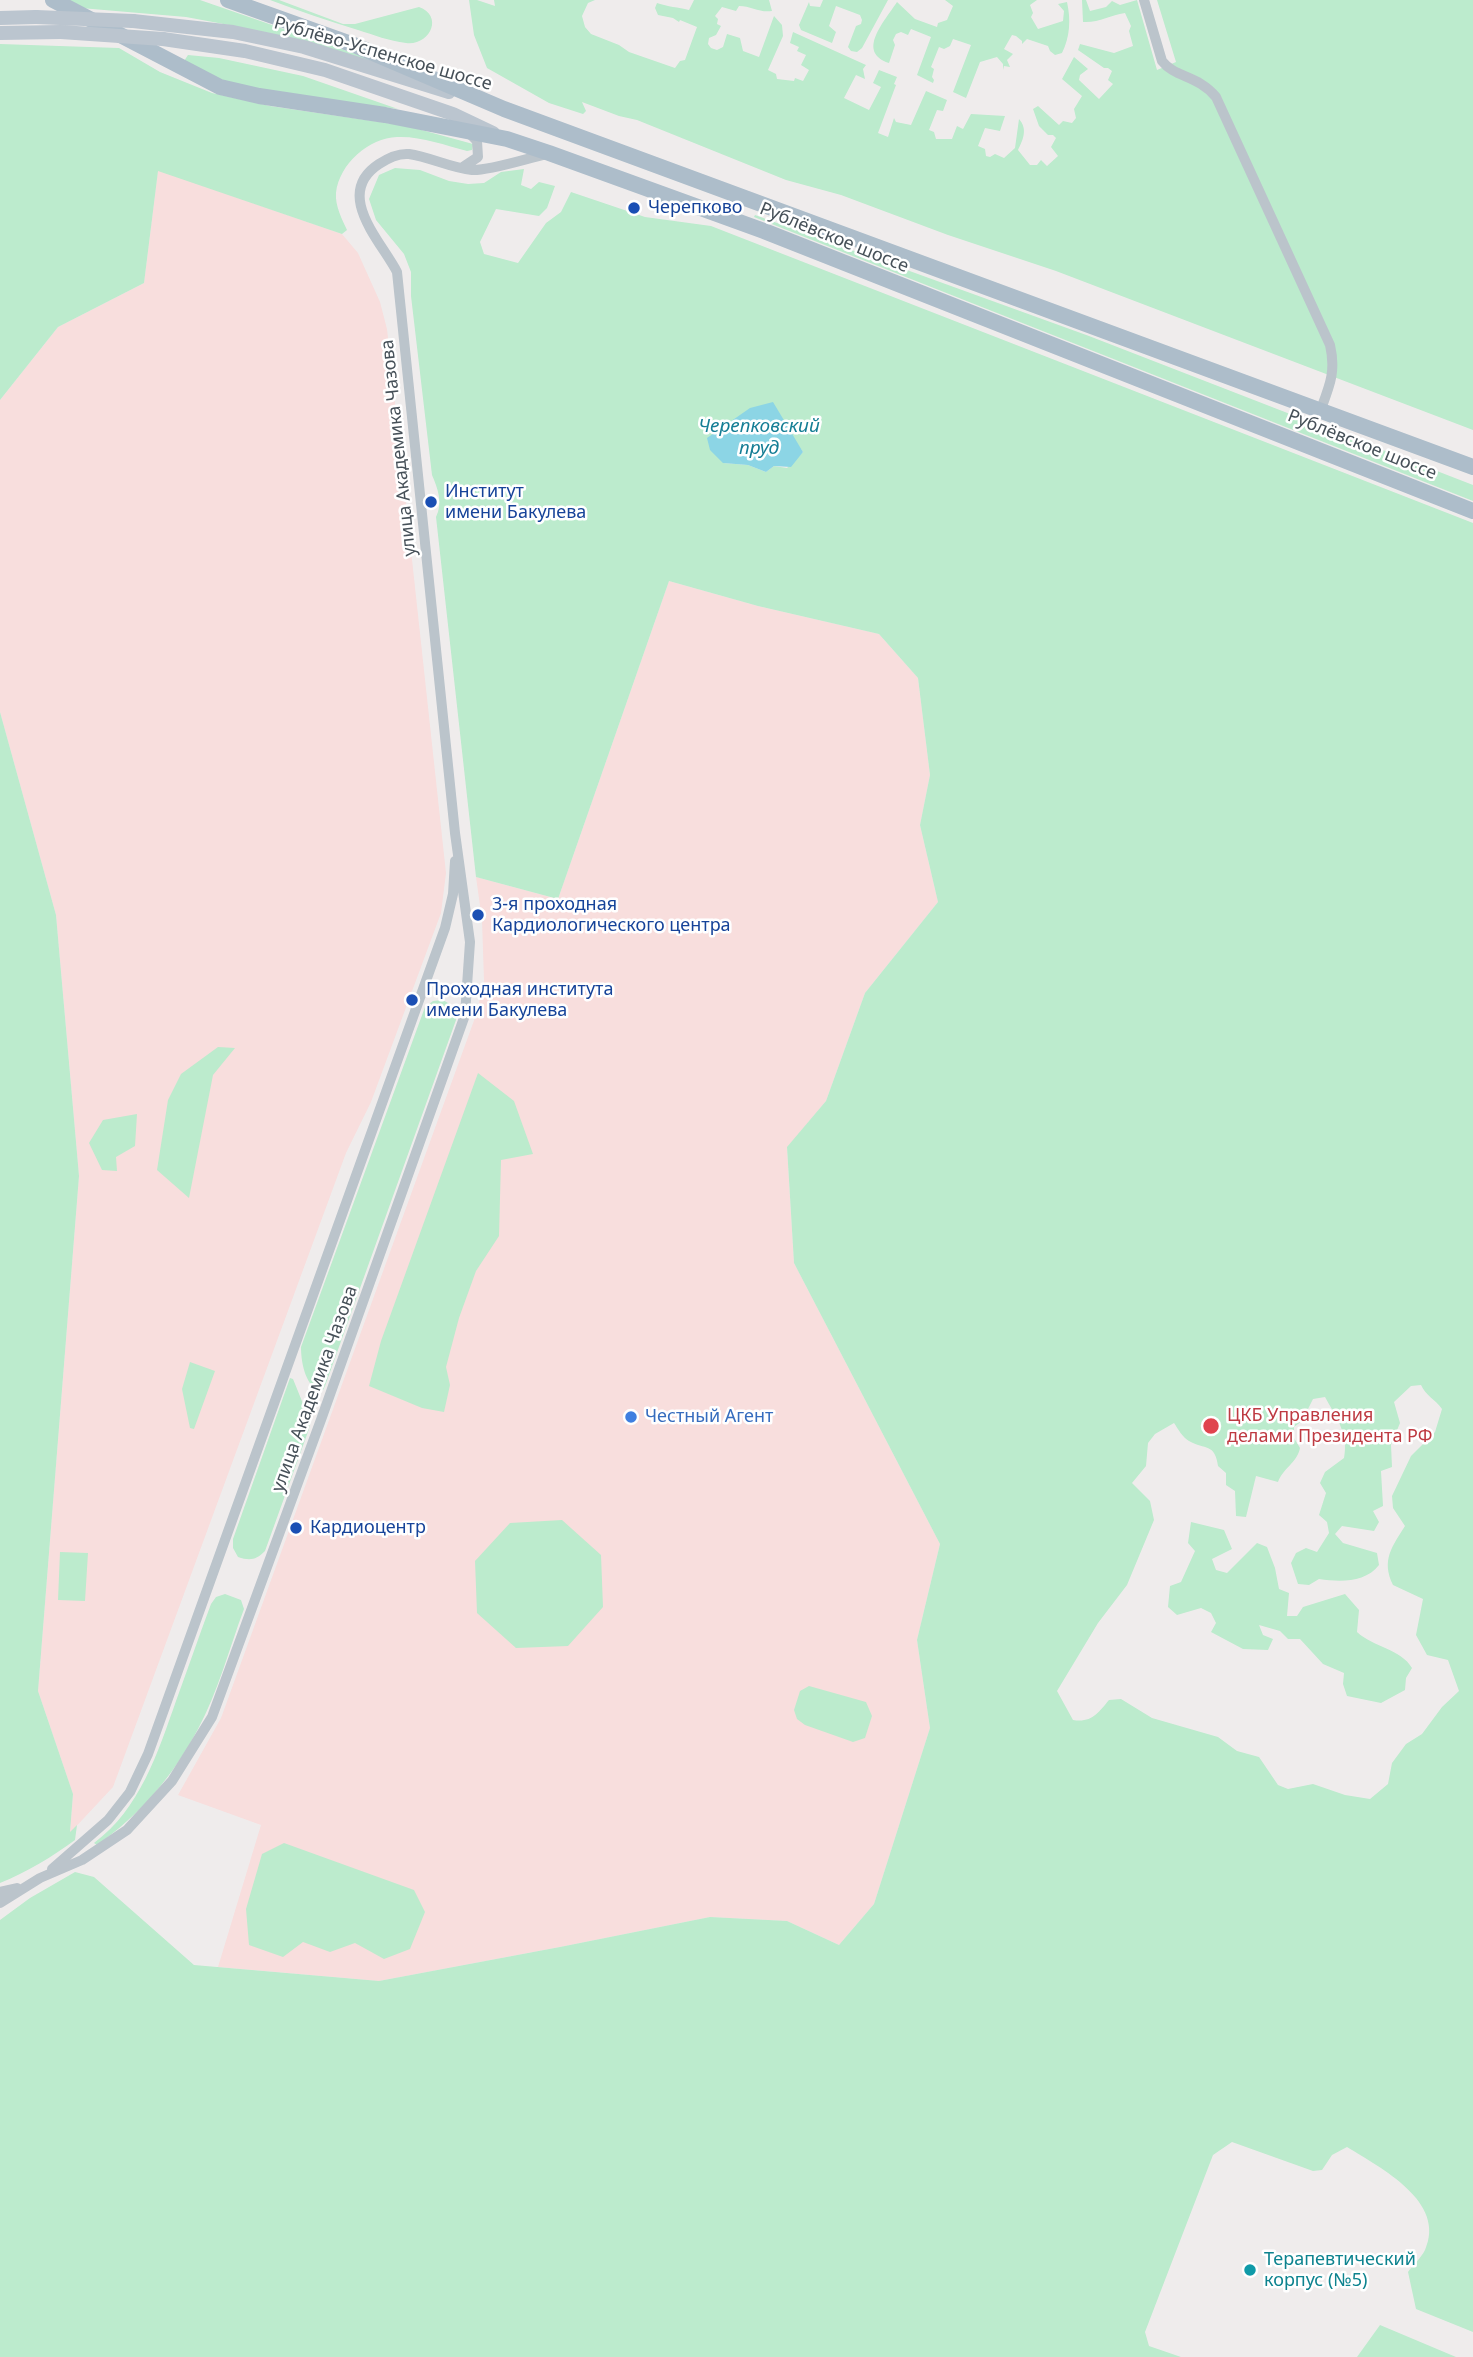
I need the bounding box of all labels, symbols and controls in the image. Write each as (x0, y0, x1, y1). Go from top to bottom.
street label: Рублёво-Успенское шоссе (272, 13, 494, 95)
place label: Черепково (648, 197, 743, 219)
street label: Рублёвское шоссе (756, 198, 912, 278)
marker: Черепково (626, 200, 642, 216)
street label: улица Академика Чазова (377, 339, 421, 557)
street label: Рублёвское шоссе (1284, 405, 1440, 485)
water label: Черепковский пруд (698, 416, 820, 460)
place label: Институт имени Бакулева (445, 481, 586, 524)
marker: Институт имени Бакулева (423, 494, 439, 510)
place label: 3-я проходная Кардиологического центра (492, 894, 731, 936)
marker: 3-я проходная Кардиологического центра (470, 907, 486, 923)
place label: Проходная института имени Бакулева (426, 979, 613, 1021)
marker: Проходная института имени Бакулева (404, 992, 420, 1008)
street label: улица Академика Чазова (268, 1283, 362, 1495)
place label: ЦКБ Управления делами Президента РФ (1227, 1405, 1432, 1448)
place label: Честный Агент (645, 1406, 773, 1428)
marker: Честный Агент (623, 1409, 639, 1425)
marker: ЦКБ Управления делами Президента РФ (1201, 1416, 1221, 1436)
place label: Кардиоцентр (310, 1517, 426, 1539)
marker: Кардиоцентр (288, 1520, 304, 1536)
place label: Терапевтический корпус (№5) (1264, 2249, 1416, 2292)
marker: Терапевтический корпус (№5) (1242, 2262, 1258, 2278)

